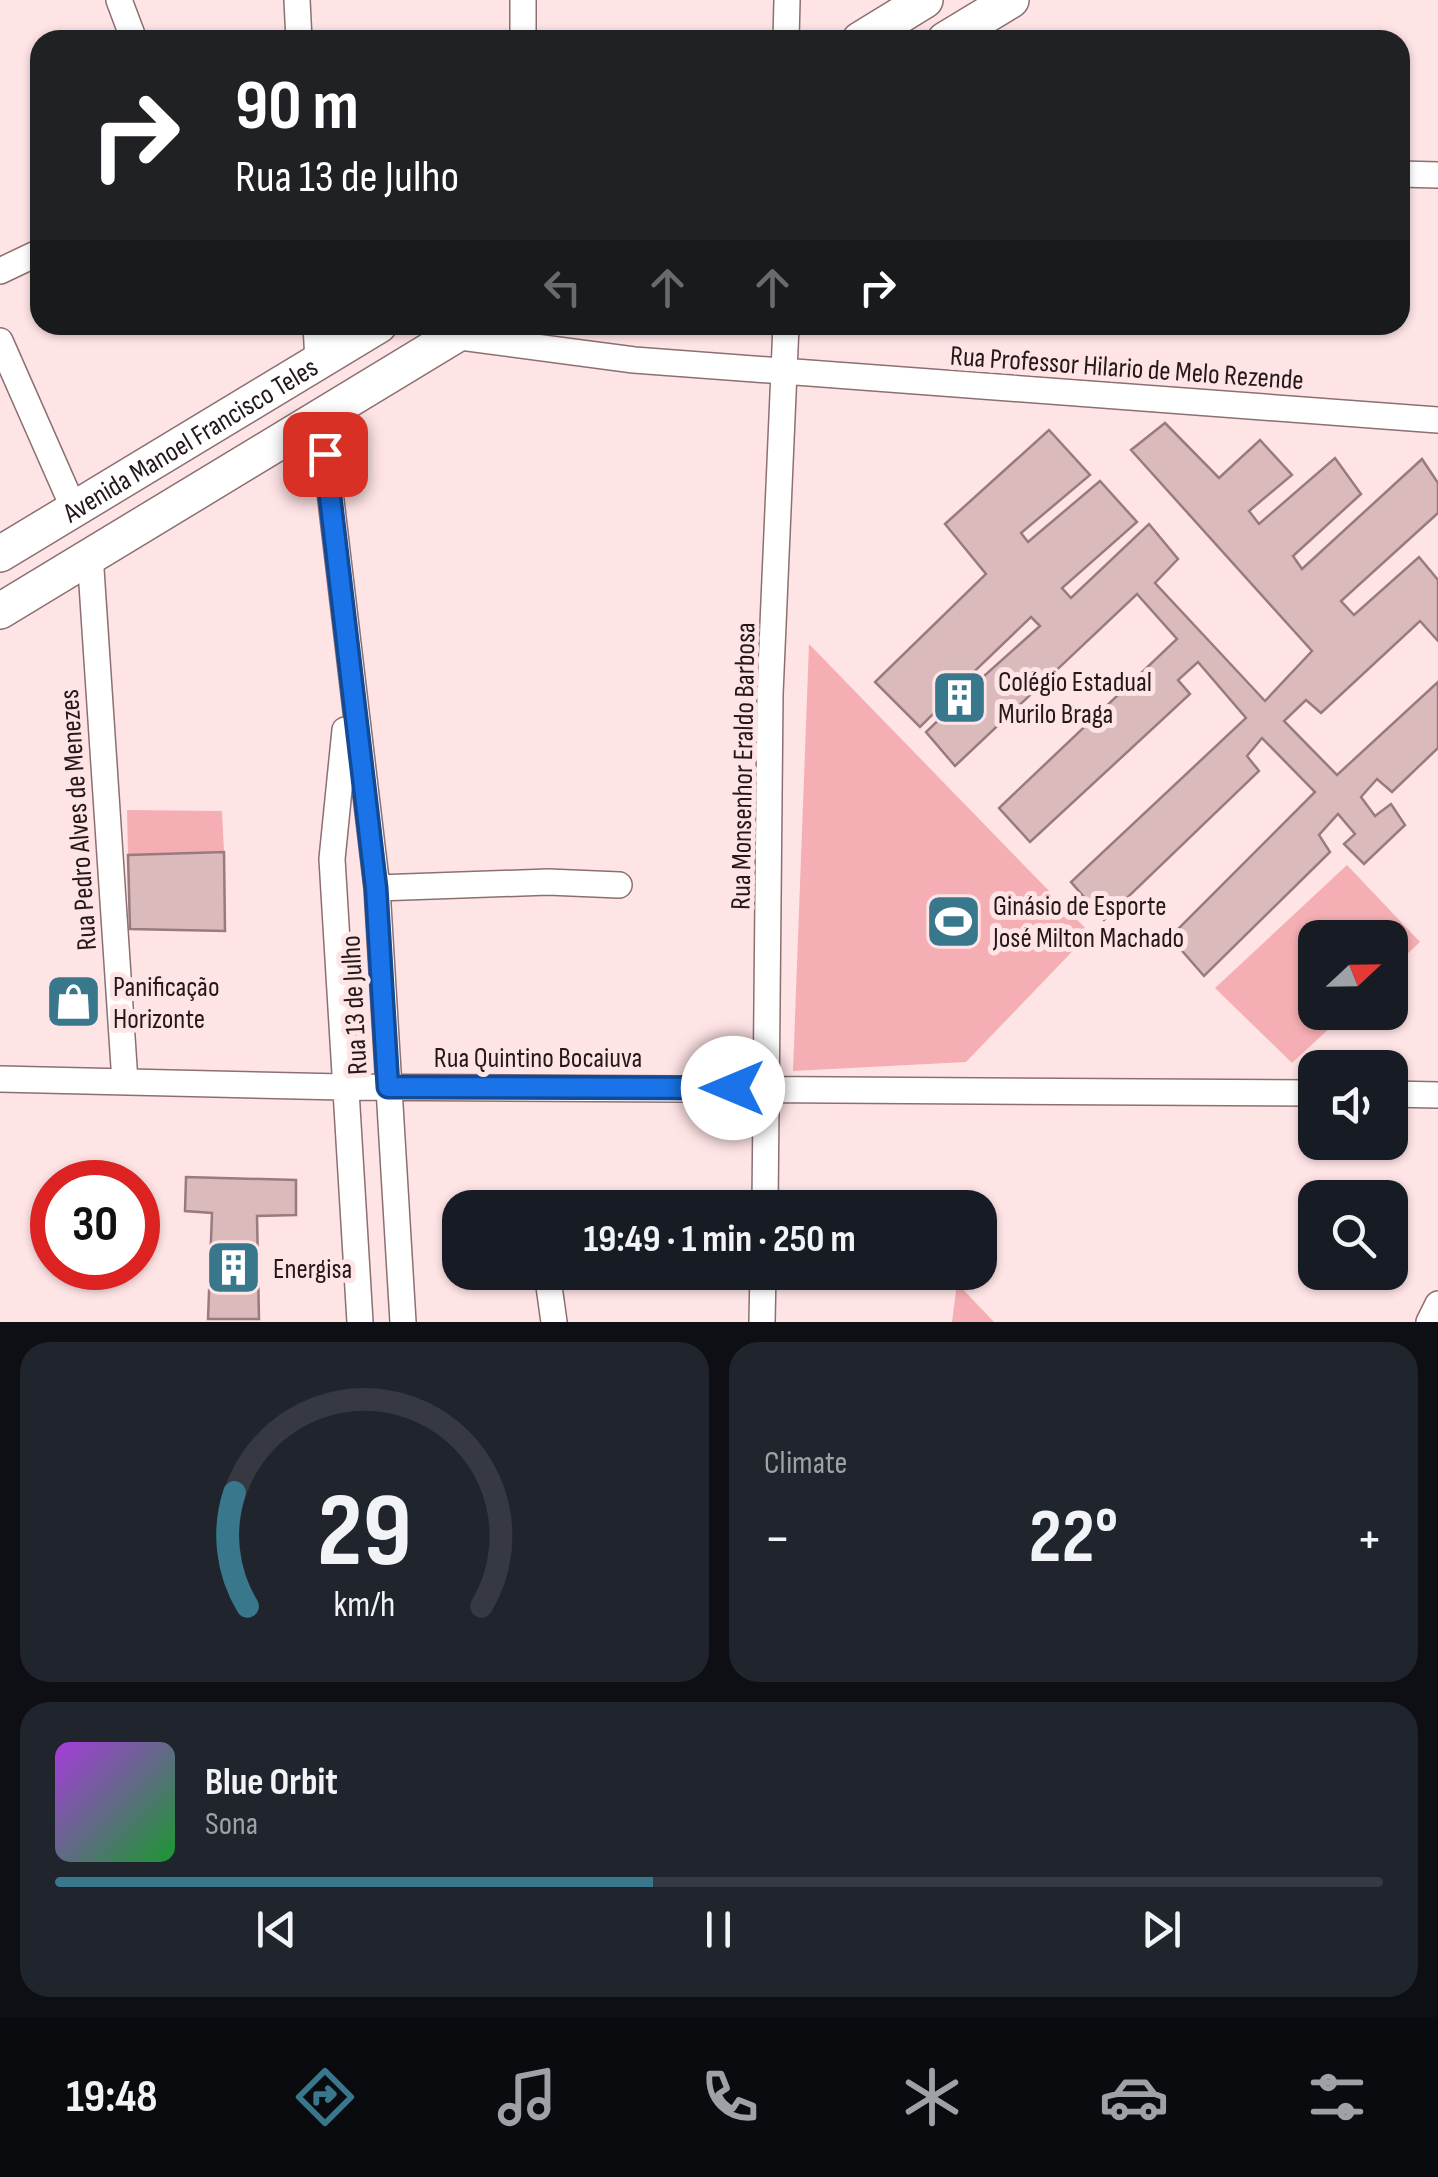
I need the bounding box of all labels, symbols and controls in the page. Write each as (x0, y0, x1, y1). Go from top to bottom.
text: 90 m (235, 65, 359, 149)
icon: right (70, 70, 200, 200)
text: Rua 13 de Julho (235, 150, 459, 205)
icon: left (535, 260, 590, 315)
icon: ahead (640, 260, 695, 315)
icon: ahead (745, 260, 800, 315)
icon: right (850, 260, 905, 315)
street label: Rua Professor Hilario de Melo Rezende (949, 340, 1305, 397)
street label: Avenida Manoel Francisco Teles (57, 351, 324, 531)
pin (283, 412, 368, 497)
icon: arrive (298, 427, 353, 482)
street label: Rua Monsenhor Eraldo Barbosa (724, 622, 763, 910)
place label: Colégio Estadual Murilo Braga (998, 666, 1152, 731)
building icon: Colégio Estadual Murilo Braga (929, 667, 989, 727)
street label: Rua Pedro Alves de Menezes (53, 688, 104, 952)
place label: Ginásio de Esporte José Milton Machado (992, 890, 1184, 955)
sports icon: Ginásio de Esporte José Milton Machado (924, 891, 984, 951)
north arrow (1298, 920, 1408, 1030)
map controls (1298, 920, 1408, 1290)
street label: Rua 13 de Julho (334, 934, 375, 1075)
place label: Panificação Horizonte (113, 971, 220, 1036)
shop icon: Panificação Horizonte (44, 972, 104, 1032)
position arrow (681, 1036, 785, 1140)
street label: Rua Quintino Bocaiuva (434, 1042, 642, 1075)
button: sound (1298, 1050, 1408, 1160)
speed limit sign: 30 (30, 1160, 160, 1290)
button: search (1298, 1180, 1408, 1290)
text: 19:49 · 1 min · 250 m (583, 1217, 856, 1262)
building icon: Energisa (204, 1238, 264, 1298)
place label: Energisa (273, 1253, 352, 1286)
text: Climate (764, 1444, 847, 1483)
text: 29 (317, 1470, 412, 1595)
text: 22° (1029, 1493, 1118, 1584)
text: − (764, 1506, 791, 1573)
text: + (1356, 1506, 1383, 1573)
text: km/h (334, 1584, 395, 1627)
text: Blue Orbit (205, 1760, 338, 1805)
text: Sona (205, 1805, 258, 1844)
icon: previous (249, 1902, 304, 1957)
icon: pause (691, 1902, 746, 1957)
icon: next (1134, 1902, 1189, 1957)
icon: directions (290, 2062, 360, 2132)
icon: music (492, 2062, 562, 2132)
icon: phone (695, 2062, 765, 2132)
icon: climate (897, 2062, 967, 2132)
icon: car (1099, 2062, 1169, 2132)
icon: filters (1302, 2062, 1372, 2132)
text: 19:48 (66, 2070, 157, 2125)

